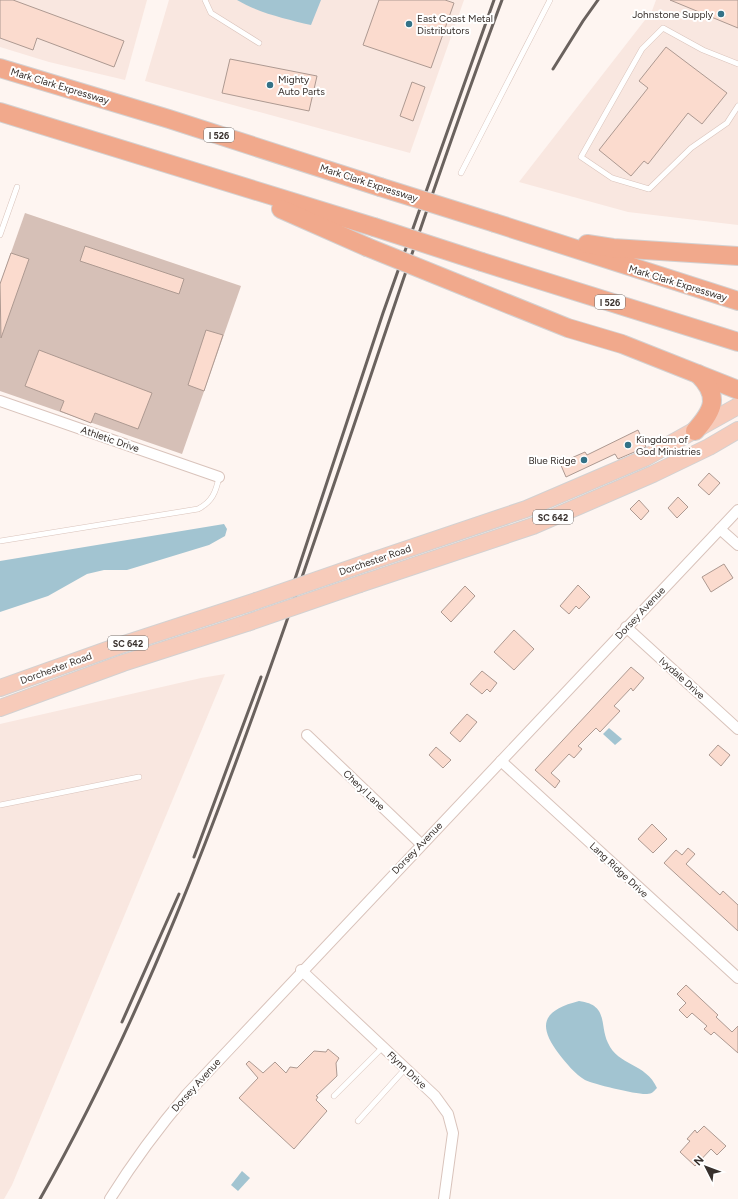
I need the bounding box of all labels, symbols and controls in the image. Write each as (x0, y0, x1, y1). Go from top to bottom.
place label: Johnstone Supply (632, 8, 714, 21)
marker: Johnstone Supply (716, 9, 726, 19)
place label: East Coast Metal Distributors (417, 12, 493, 37)
marker: East Coast Metal Distributors (404, 19, 414, 29)
street label: Mark Clark Expressway (9, 65, 111, 107)
place label: Mighty Auto Parts (278, 73, 325, 98)
marker: Mighty Auto Parts (265, 80, 275, 90)
road number: I 526 (204, 128, 234, 142)
street label: Mark Clark Expressway (318, 161, 420, 205)
street label: Mark Clark Expressway (627, 262, 729, 304)
road number: I 526 (595, 295, 625, 309)
street label: Athletic Drive (79, 423, 141, 455)
place label: Kingdom of God Ministries (636, 433, 701, 458)
marker: Kingdom of God Ministries (623, 440, 633, 450)
place label: Blue Ridge (528, 454, 577, 467)
marker: Blue Ridge (579, 455, 589, 465)
road number: SC 642 (533, 510, 573, 524)
street label: Dorchester Road (337, 542, 413, 578)
street label: Dorsey Avenue (612, 583, 668, 642)
road number: SC 642 (108, 636, 148, 650)
street label: Dorchester Road (18, 649, 94, 687)
street label: Ivydale Drive (656, 654, 708, 702)
street label: Cheryl Lane (340, 767, 388, 813)
street label: Dorsey Avenue (389, 819, 446, 877)
street label: Lang Ridge Drive (587, 839, 651, 901)
street label: Flynn Drive (384, 1048, 430, 1092)
street label: Dorsey Avenue (169, 1055, 224, 1114)
north arrow (686, 1147, 726, 1187)
text: N (691, 1153, 707, 1168)

